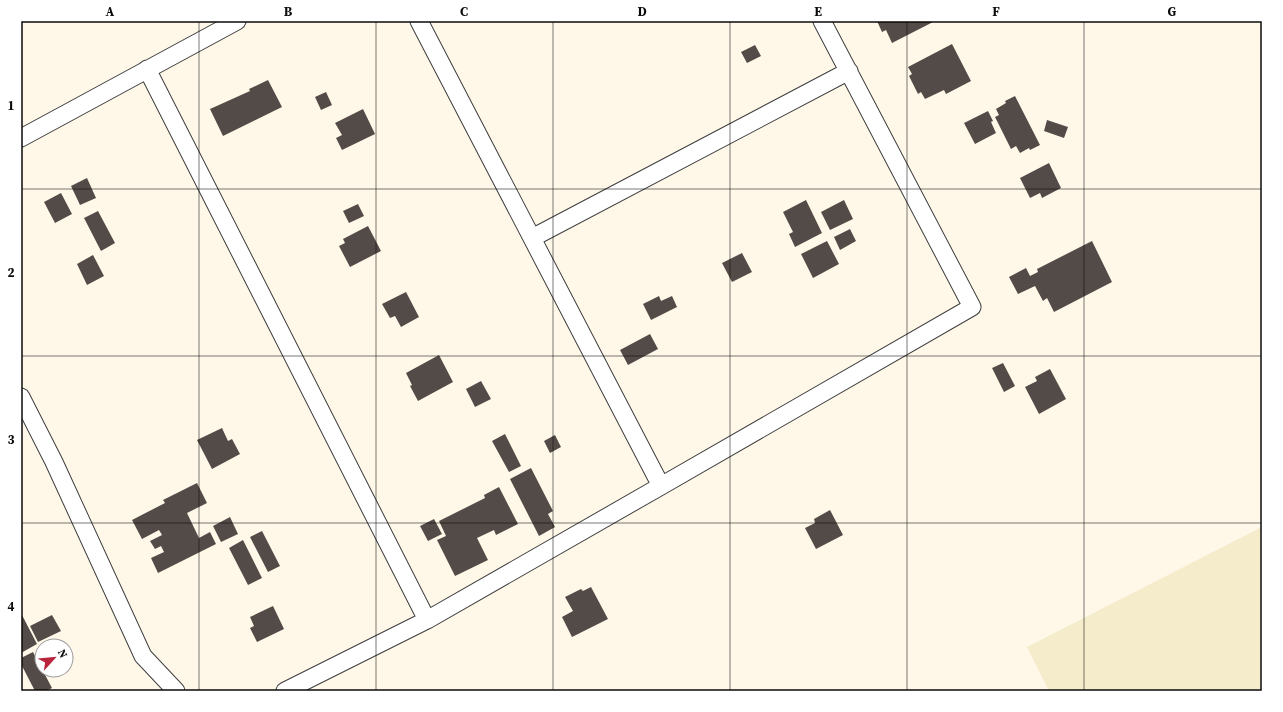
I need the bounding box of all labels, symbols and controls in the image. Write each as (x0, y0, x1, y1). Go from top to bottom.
text: A (106, 3, 115, 20)
text: B (284, 3, 293, 20)
text: C (460, 3, 468, 20)
text: D (637, 3, 647, 20)
text: E (814, 3, 822, 20)
text: F (992, 3, 1000, 20)
text: G (1168, 3, 1177, 20)
text: 1 (7, 97, 15, 114)
text: 2 (7, 264, 15, 281)
text: 3 (7, 431, 15, 448)
text: 4 (7, 598, 15, 615)
north arrow (34, 638, 74, 678)
text: N (54, 647, 71, 661)

